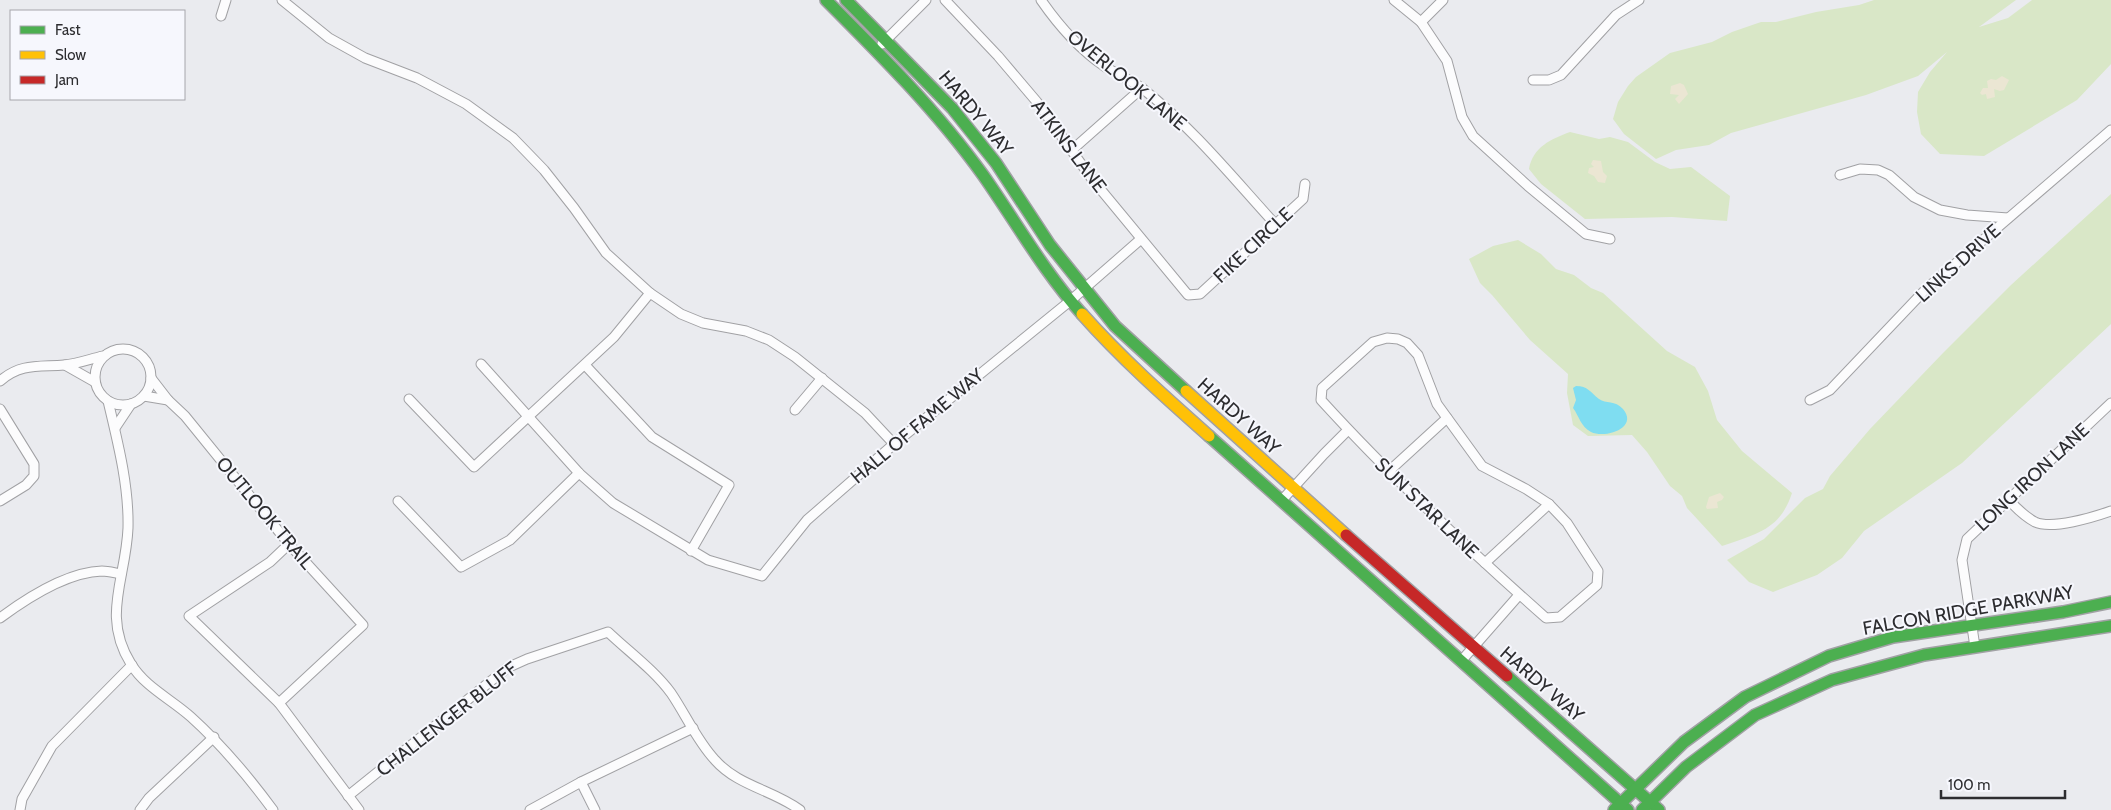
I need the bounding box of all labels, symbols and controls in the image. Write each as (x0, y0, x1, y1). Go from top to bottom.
legend (10, 10, 185, 100)
text: Fast (55, 21, 80, 39)
street label: OVERLOOK LANE (1063, 25, 1191, 135)
text: Slow (55, 46, 86, 64)
street label: HARDY WAY (934, 66, 1018, 160)
text: Jam (54, 71, 79, 89)
street label: ATKINS LANE (1027, 95, 1111, 197)
street label: FIKE CIRCLE (1209, 202, 1297, 288)
street label: LINKS DRIVE (1911, 219, 2005, 307)
street label: HALL OF FAME WAY (846, 364, 988, 488)
street label: HARDY WAY (1193, 373, 1285, 459)
street label: LONG IRON LANE (1970, 418, 2094, 536)
street label: OUTLOOK TRAIL (211, 452, 319, 574)
street label: SUN STAR LANE (1370, 453, 1484, 563)
street label: FALCON RIDGE PARKWAY (1861, 580, 2075, 640)
street label: HARDY WAY (1495, 641, 1589, 727)
street label: CHALLENGER BLUFF (372, 657, 522, 781)
scale bar (1941, 768, 2065, 800)
text: 100 m (1948, 776, 1990, 794)

